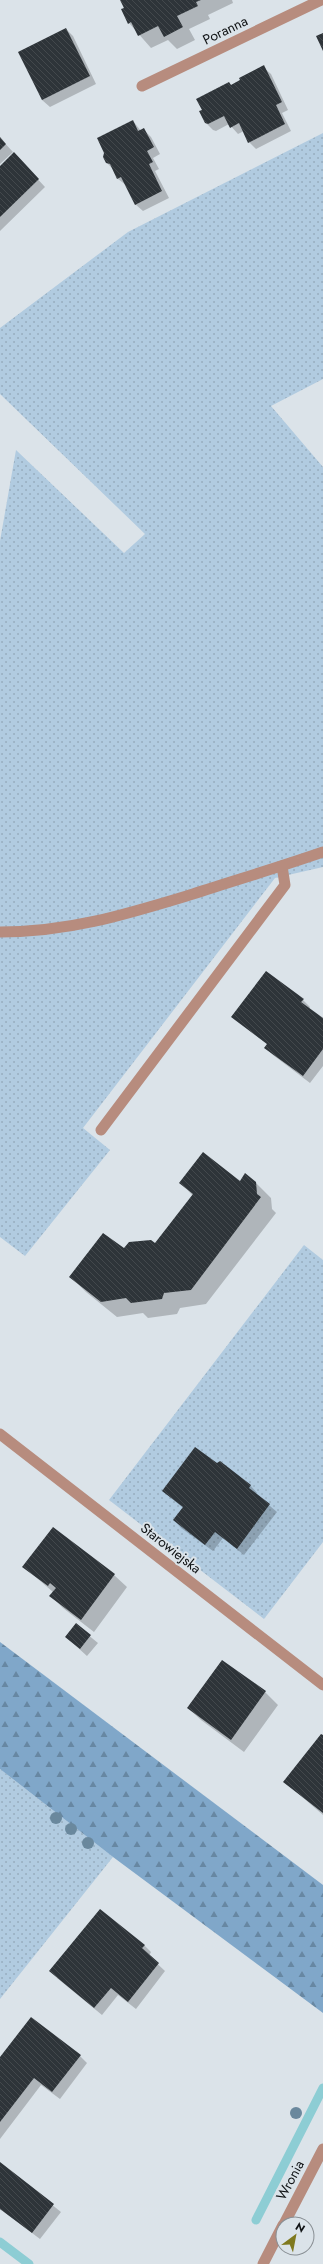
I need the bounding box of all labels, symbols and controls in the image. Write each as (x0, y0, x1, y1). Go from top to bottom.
street label: Poranna (199, 11, 251, 49)
street label: Starowiejska (136, 1518, 206, 1578)
street label: Wronia (271, 2156, 309, 2204)
north arrow (275, 2216, 315, 2256)
text: N (292, 2218, 308, 2237)

